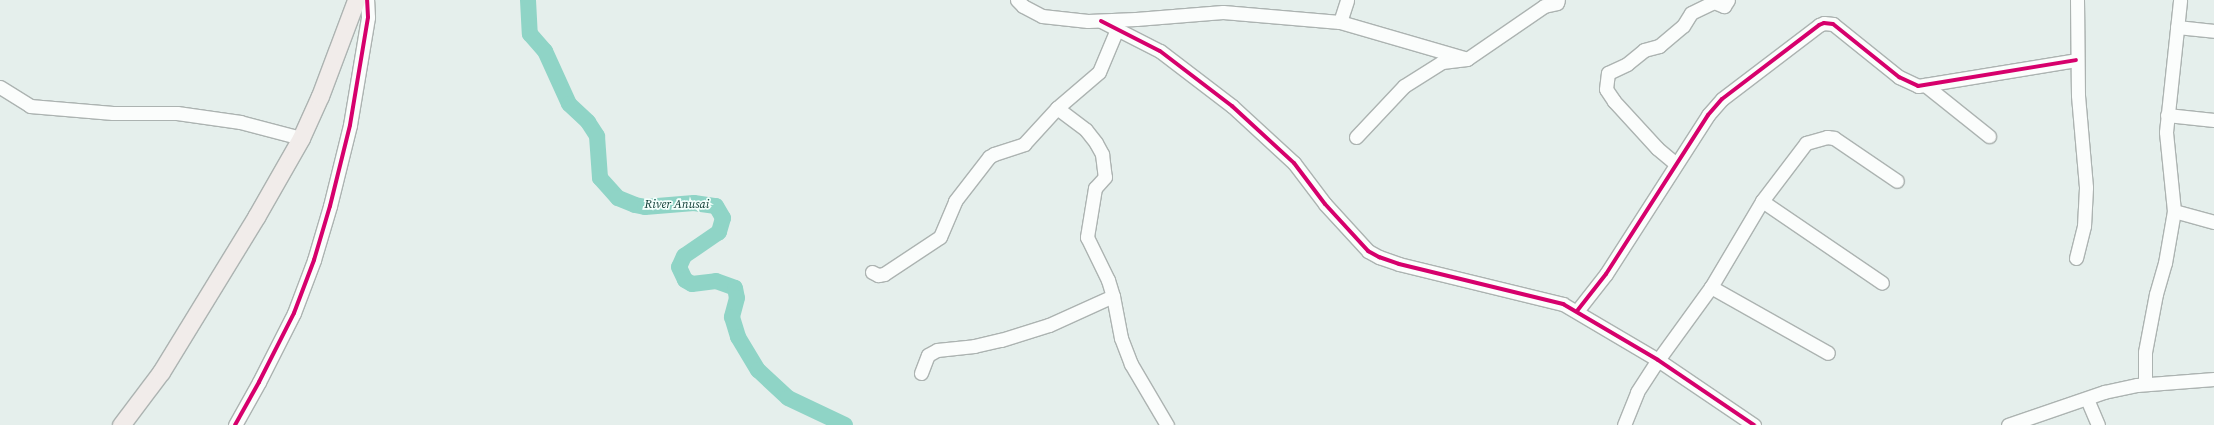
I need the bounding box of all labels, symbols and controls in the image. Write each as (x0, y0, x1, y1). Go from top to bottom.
water label: River Anusai (645, 198, 709, 212)

